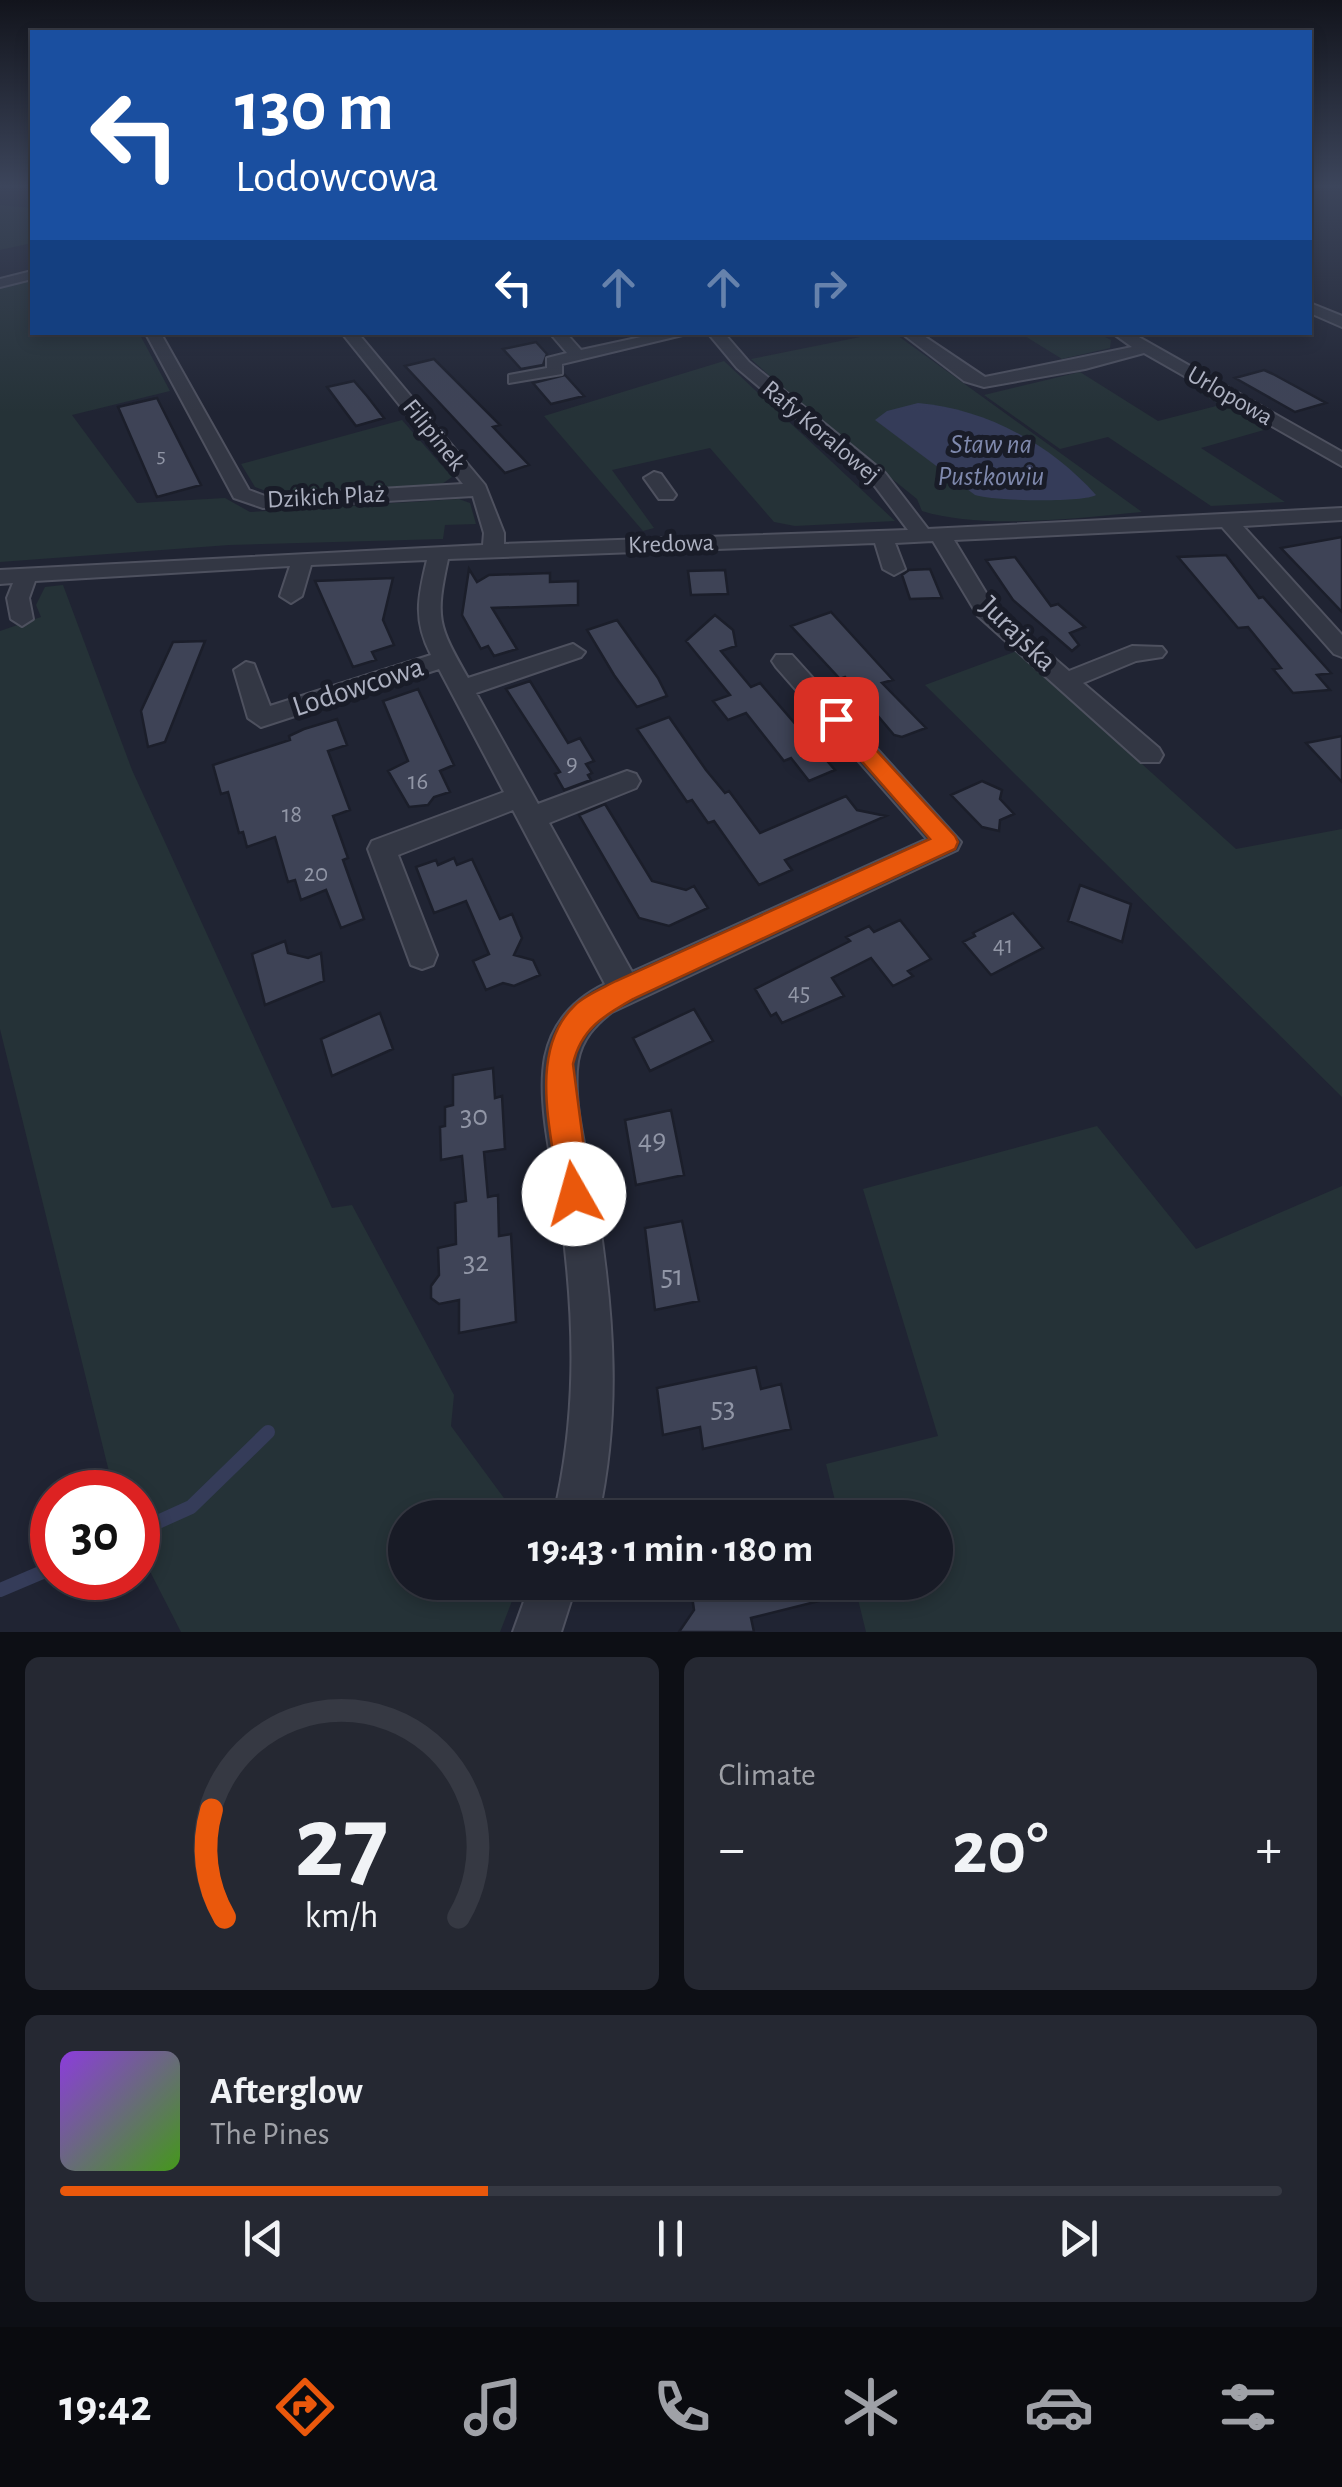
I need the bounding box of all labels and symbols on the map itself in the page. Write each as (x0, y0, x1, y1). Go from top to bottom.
street label: Urlopowa (1183, 362, 1277, 430)
street label: Rafy Koralowej (758, 376, 884, 488)
street label: Filipinek (398, 395, 470, 476)
water label: Staw na Pustkowiu (937, 431, 1045, 491)
house number: 5 (156, 444, 166, 466)
street label: Dzikich Plaż (267, 481, 385, 513)
street label: Kredowa (628, 530, 714, 558)
street label: Jurajska (974, 591, 1062, 677)
street label: Lodowcowa (289, 652, 427, 722)
pin (794, 677, 879, 762)
house number: 9 (566, 751, 578, 776)
house number: 16 (408, 769, 428, 794)
house number: 18 (282, 802, 302, 827)
house number: 20 (304, 861, 328, 886)
house number: 41 (993, 933, 1013, 958)
house number: 45 (788, 980, 810, 1005)
house number: 30 (460, 1101, 488, 1131)
house number: 49 (638, 1125, 666, 1155)
position arrow (522, 1142, 626, 1246)
house number: 32 (463, 1247, 489, 1277)
house number: 51 (661, 1261, 683, 1291)
house number: 53 (711, 1393, 735, 1423)
speed limit sign: 30 (30, 1470, 160, 1600)

